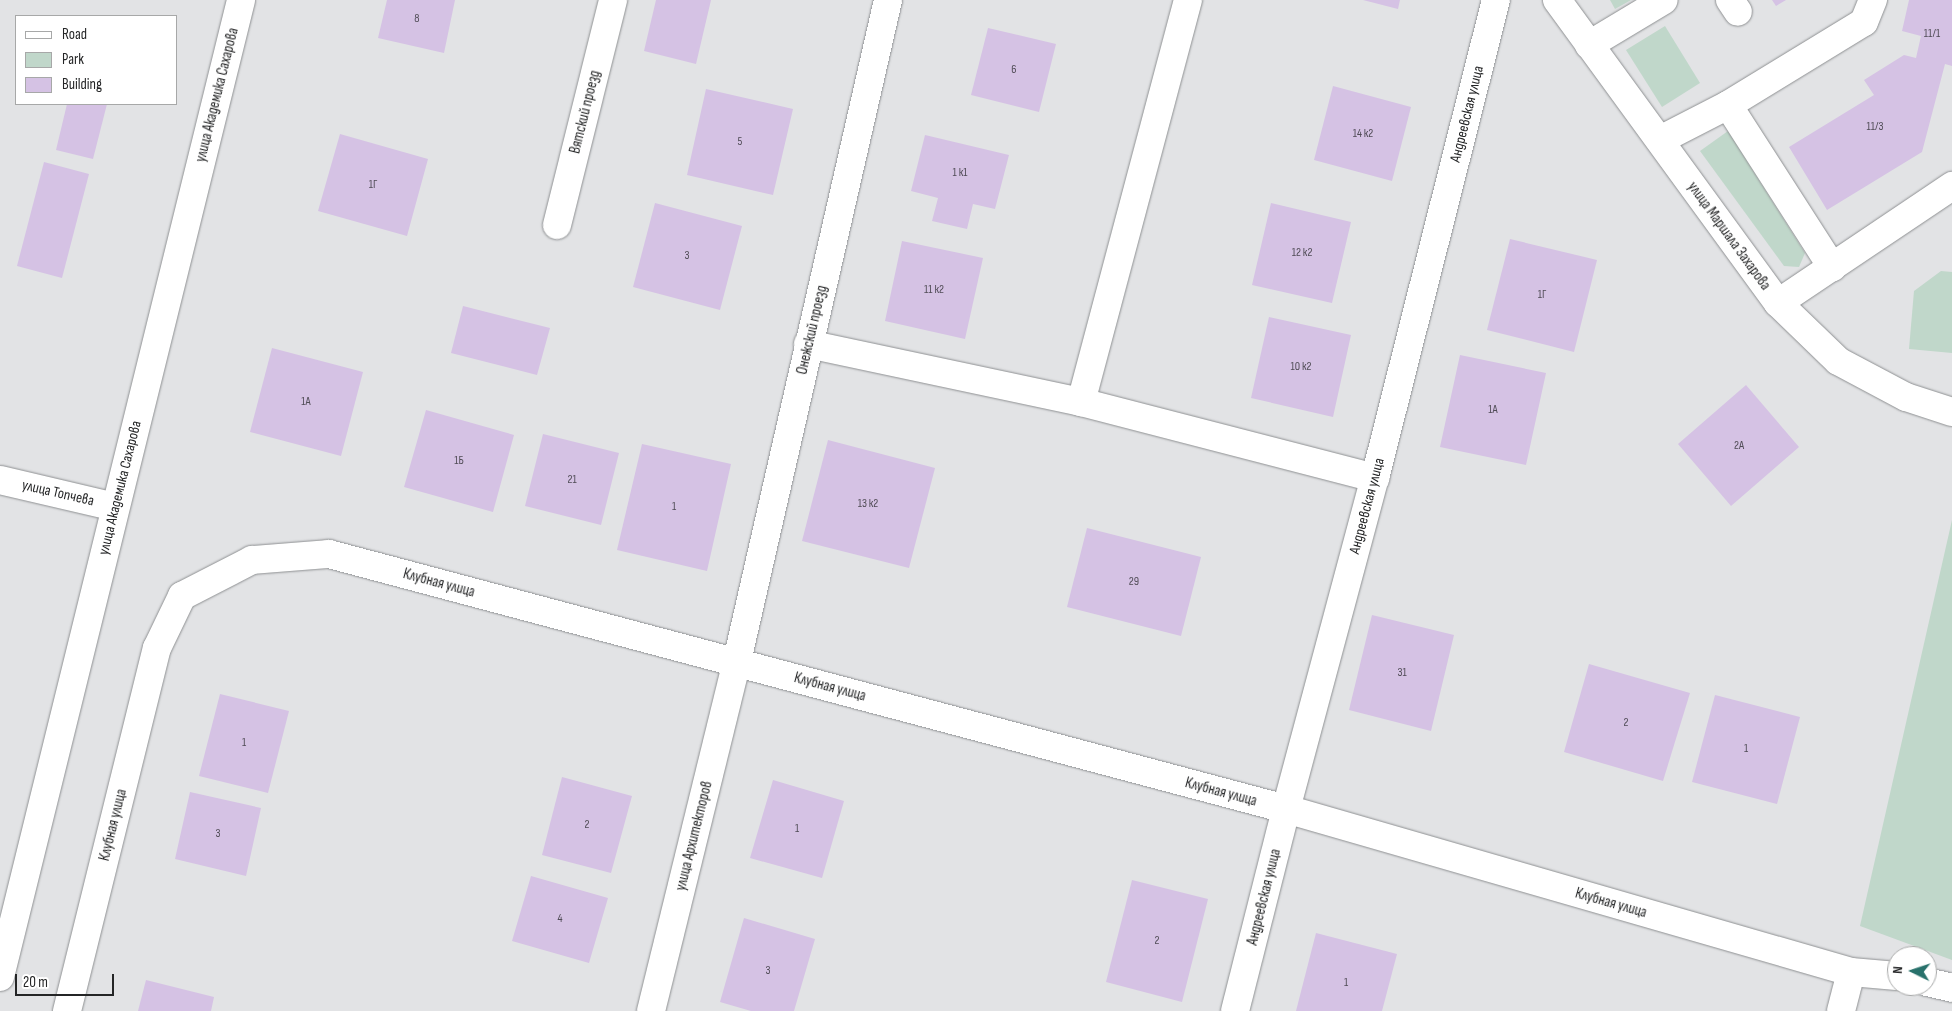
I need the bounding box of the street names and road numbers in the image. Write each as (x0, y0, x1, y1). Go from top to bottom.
street label: улица Академика Сахарова (192, 26, 242, 164)
street label: Андреевская улица (1446, 64, 1488, 164)
street label: Вятский проезд (566, 68, 604, 156)
street label: улица Маршала Захарова (1684, 178, 1774, 294)
street label: Онежский проезд (793, 284, 831, 376)
street label: улица Академика Сахарова (95, 419, 145, 557)
street label: Андреевская улица (1346, 456, 1388, 556)
street label: улица Топчева (20, 476, 96, 510)
street label: Клубная улица (401, 565, 477, 601)
street label: Клубная улица (792, 669, 868, 705)
street label: Клубная улица (1183, 774, 1259, 810)
street label: улица Архитекторов (672, 779, 716, 893)
street label: Клубная улица (95, 787, 131, 863)
street label: Андреевская улица (1243, 847, 1285, 947)
street label: Клубная улица (1573, 884, 1649, 922)

